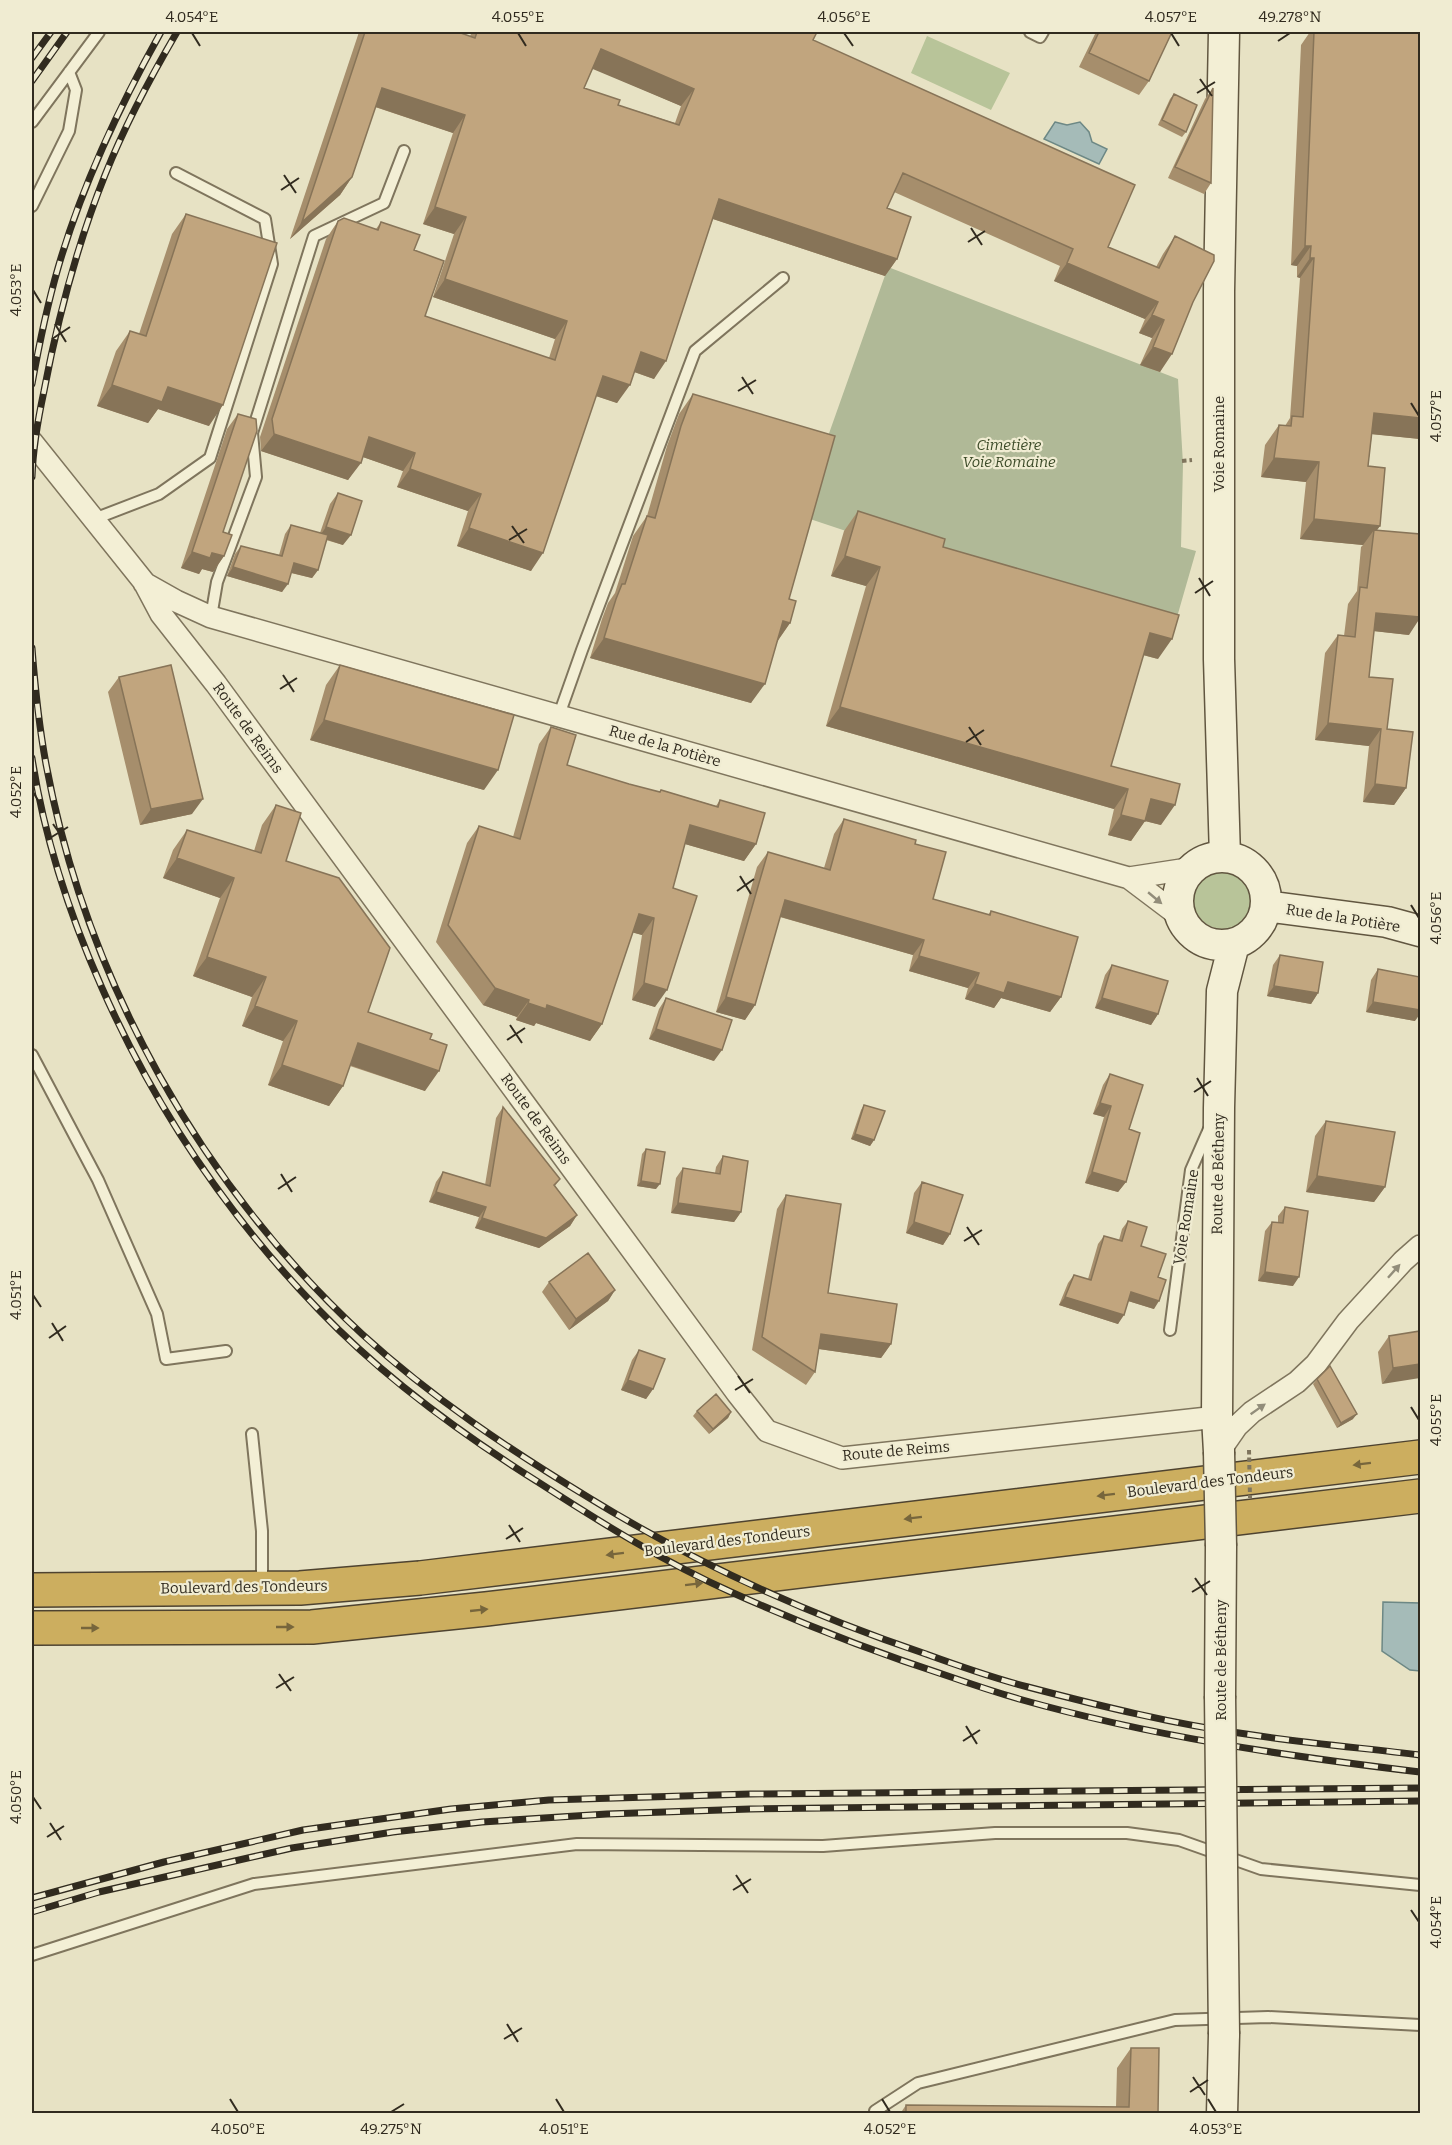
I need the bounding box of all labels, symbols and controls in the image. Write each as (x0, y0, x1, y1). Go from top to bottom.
text: 4.054°E (166, 8, 218, 26)
text: 4.055°E (492, 8, 544, 26)
text: 4.056°E (818, 8, 871, 26)
text: 4.057°E (1145, 8, 1197, 26)
text: 49.278°N (1259, 8, 1322, 26)
text: 4.053°E (7, 264, 25, 316)
text: 4.057°E (1427, 390, 1445, 442)
street label: Voie Romaine (1210, 396, 1228, 492)
park label: Cimetière Voie Romaine (962, 436, 1056, 471)
street label: Route de Reims (209, 679, 287, 777)
street label: Rue de la Potière (607, 721, 723, 771)
text: 4.052°E (7, 766, 25, 818)
one-way arrow (1148, 891, 1163, 904)
text: 4.056°E (1427, 892, 1445, 945)
street label: Rue de la Potière (1285, 900, 1401, 936)
street label: Route de Reims (497, 1070, 575, 1168)
street label: Route de Bétheny (1208, 1113, 1228, 1235)
street label: Voie Romaine (1170, 1168, 1202, 1266)
one-way arrow (1387, 1264, 1400, 1279)
text: 4.051°E (7, 1270, 25, 1320)
text: 4.055°E (1427, 1394, 1445, 1446)
one-way arrow (1249, 1403, 1265, 1415)
street label: Route de Reims (842, 1437, 950, 1465)
one-way arrow (1353, 1459, 1372, 1468)
street label: Boulevard des Tondeurs (1126, 1463, 1294, 1501)
one-way arrow (1097, 1490, 1116, 1499)
one-way arrow (903, 1513, 922, 1523)
street label: Boulevard des Tondeurs (643, 1522, 811, 1560)
one-way arrow (605, 1550, 624, 1559)
street label: Boulevard des Tondeurs (160, 1577, 328, 1597)
one-way arrow (684, 1579, 703, 1589)
street label: Route de Bétheny (1212, 1599, 1230, 1721)
one-way arrow (470, 1605, 489, 1615)
one-way arrow (275, 1622, 294, 1632)
one-way arrow (80, 1623, 99, 1633)
text: 4.050°E (7, 1770, 25, 1824)
text: 4.054°E (1427, 1896, 1445, 1948)
text: 4.050°E (211, 2120, 265, 2138)
text: 49.275°N (360, 2120, 422, 2138)
text: 4.051°E (539, 2120, 589, 2138)
text: 4.052°E (864, 2120, 916, 2138)
text: 4.053°E (1190, 2120, 1242, 2138)

